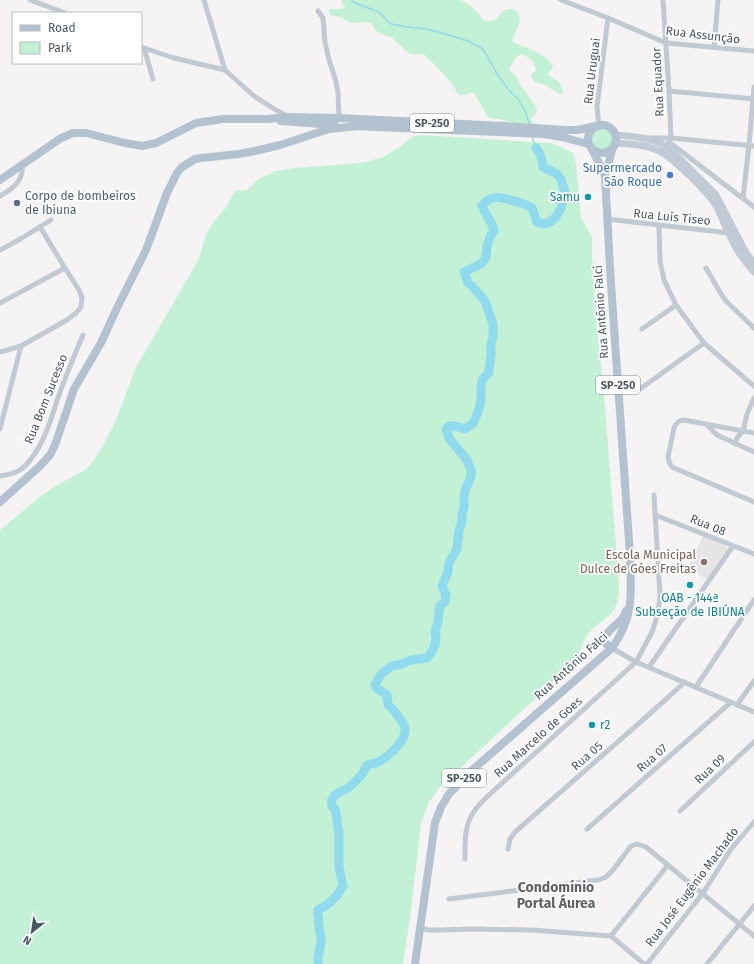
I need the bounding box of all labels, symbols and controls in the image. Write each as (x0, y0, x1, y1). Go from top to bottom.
legend (12, 12, 142, 64)
text: Road (48, 21, 76, 35)
street label: Rua Assunção (665, 23, 741, 47)
street label: Rua Uruguai (581, 37, 603, 105)
text: Park (48, 41, 72, 55)
street label: Rua Equador (649, 46, 667, 117)
road number: SP-250 (410, 114, 454, 132)
place label: Supermercado São Roque (583, 161, 662, 189)
marker: Supermercado São Roque (665, 170, 675, 180)
place label: Corpo de bombeiros de Ibiuna (25, 189, 136, 217)
place label: Samu (550, 190, 580, 204)
marker: Samu (583, 192, 593, 202)
marker: Corpo de bombeiros de Ibiuna (12, 198, 22, 208)
street label: Rua Luís Tiseo (633, 206, 711, 228)
street label: Rua Antônio Falci (591, 265, 611, 359)
street label: Rua Bom Sucesso (22, 352, 70, 446)
road number: SP-250 (596, 376, 640, 394)
street label: Rua 08 (688, 512, 728, 539)
place label: Escola Municipal Dulce de Góes Freitas (580, 548, 696, 576)
marker: Escola Municipal Dulce de Góes Freitas (699, 557, 709, 567)
marker: OAB - 144ª Subseção de IBIÚNA (685, 580, 695, 590)
place label: OAB - 144ª Subseção de IBIÚNA (635, 591, 745, 619)
street label: Rua Antônio Falci (531, 629, 611, 703)
street label: Rua Marcelo de Goes (491, 694, 585, 780)
place label: r2 (600, 718, 611, 732)
marker: r2 (587, 720, 597, 730)
street label: Rua 05 (569, 739, 605, 773)
street label: Rua 07 (634, 741, 670, 775)
street label: Rua 09 (692, 751, 728, 787)
road number: SP-250 (442, 769, 486, 787)
street label: Rua José Eugênio Machado (643, 825, 741, 949)
district label: Condomínio Portal Áurea (517, 879, 596, 912)
north arrow (12, 912, 52, 952)
text: N (21, 933, 34, 948)

